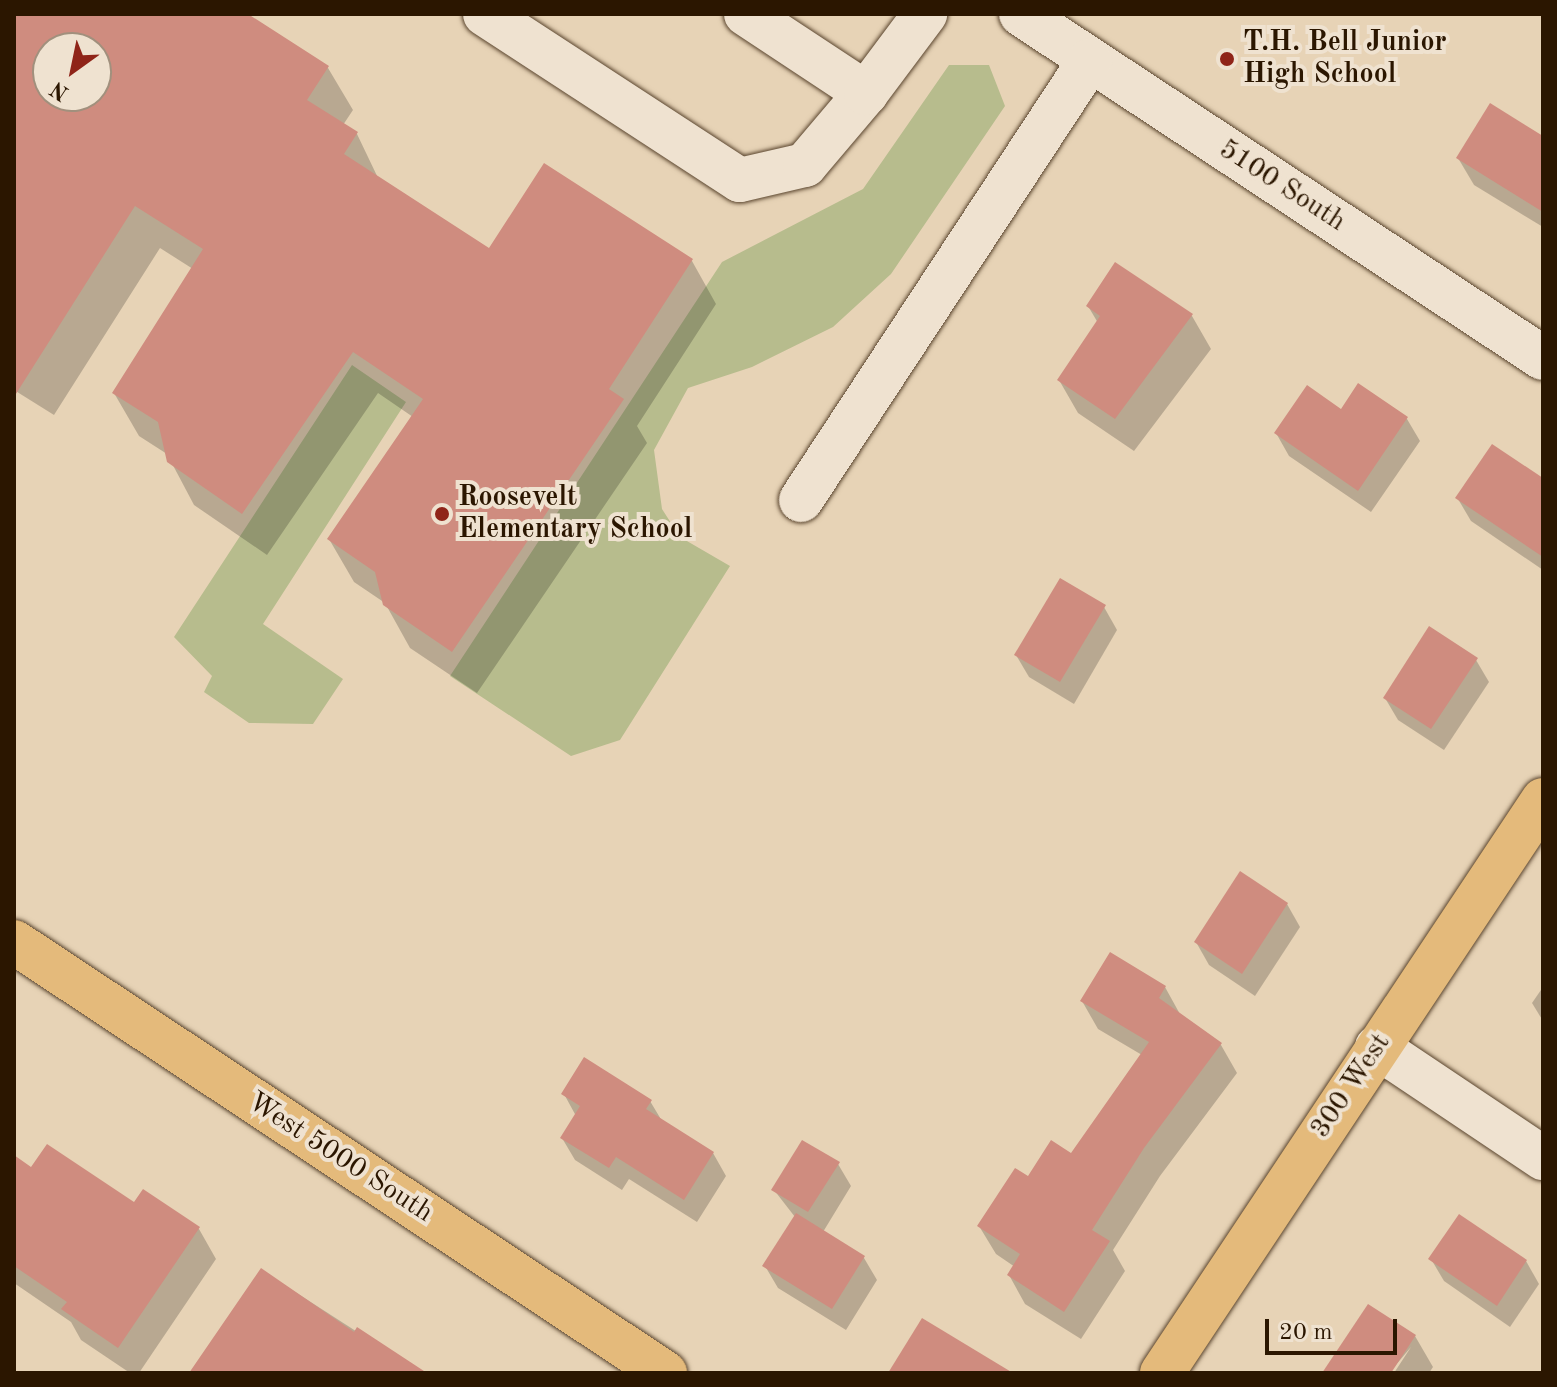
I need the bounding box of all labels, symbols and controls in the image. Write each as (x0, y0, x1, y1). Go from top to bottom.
place label: T.H. Bell Junior High School (1243, 26, 1447, 92)
north arrow (32, 32, 112, 112)
marker: T.H. Bell Junior High School (1218, 50, 1236, 68)
text: N (47, 77, 73, 104)
street label: 5100 South (1212, 133, 1352, 239)
place label: Roosevelt Elementary School (458, 481, 692, 547)
marker: Roosevelt Elementary School (433, 505, 451, 523)
street label: 300 West (1304, 1027, 1398, 1145)
street label: West 5000 South (241, 1086, 439, 1230)
scale bar (1269, 1303, 1401, 1353)
text: 20 m (1279, 1321, 1333, 1345)

